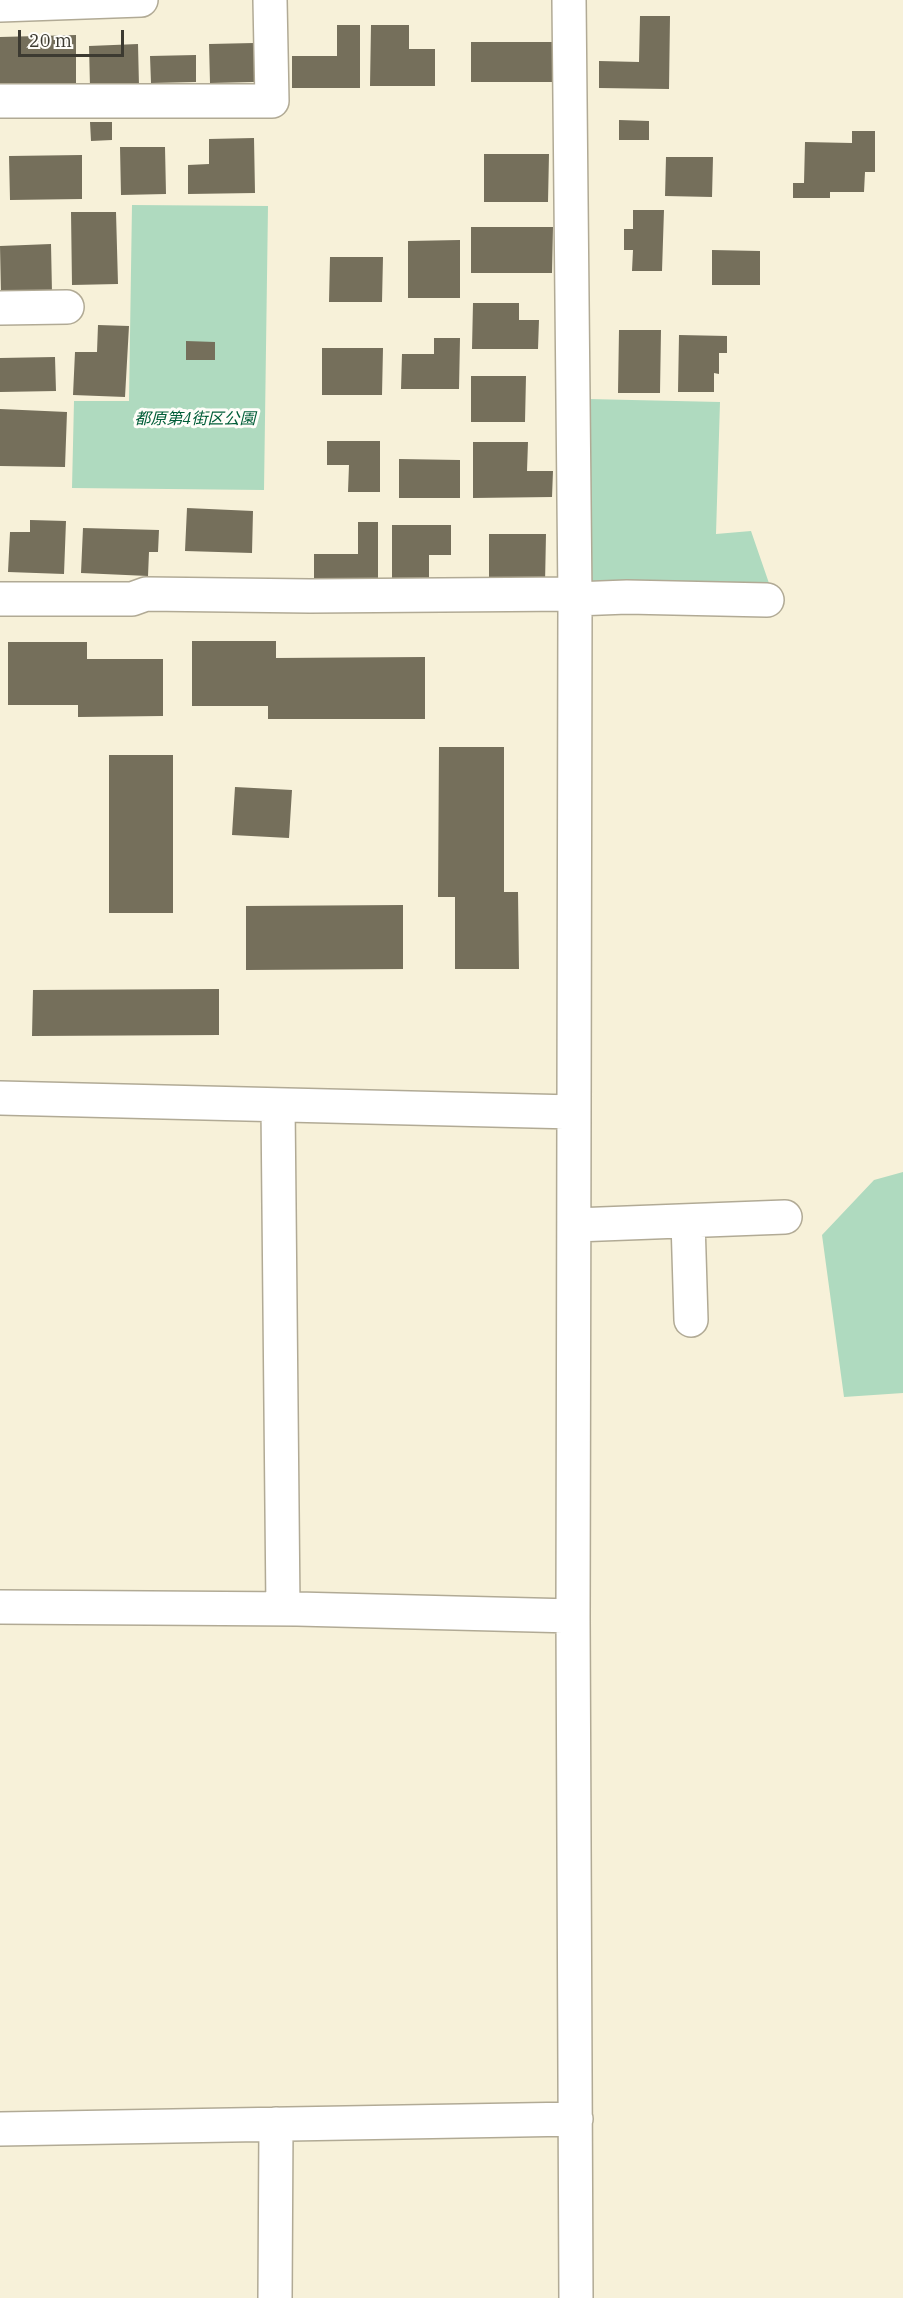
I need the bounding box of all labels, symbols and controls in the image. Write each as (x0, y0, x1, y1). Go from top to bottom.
scale bar (21, 18, 128, 56)
text: 20 m (29, 29, 72, 52)
park label: 都原第4街区公園 (135, 409, 255, 429)

